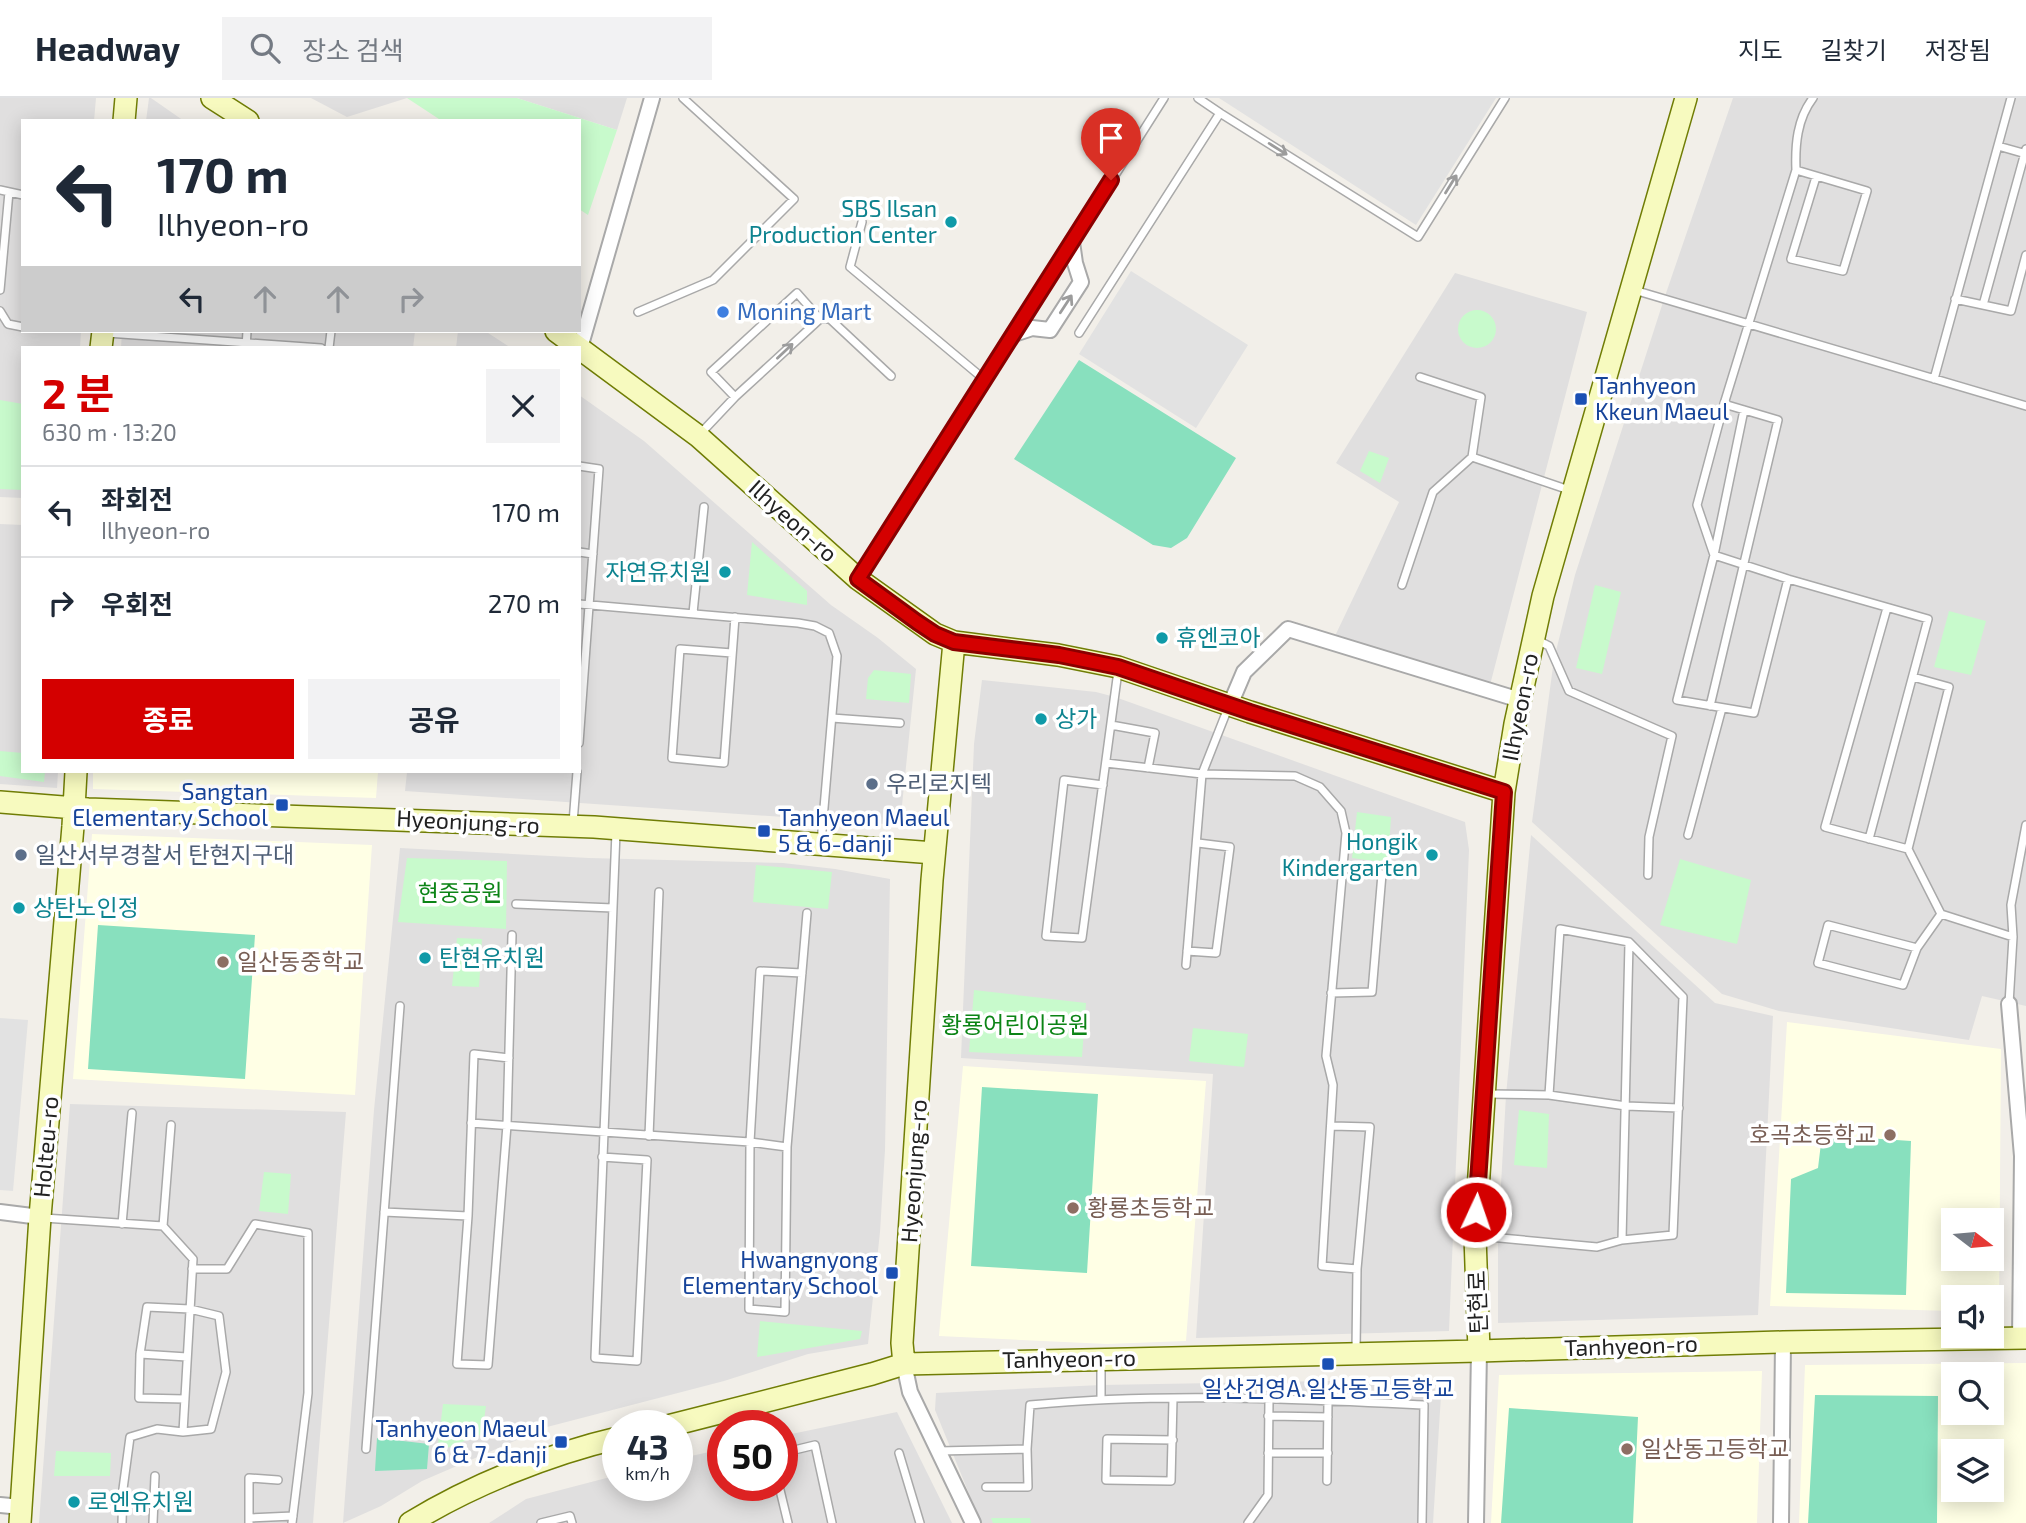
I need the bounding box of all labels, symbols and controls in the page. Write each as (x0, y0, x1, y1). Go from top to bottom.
search box (222, 17, 712, 80)
text: Headway (35, 28, 180, 68)
icon: search (246, 29, 284, 67)
text: 장소 검색 (302, 34, 404, 65)
text: 지도 (1738, 35, 1783, 64)
text: 길찾기 (1821, 35, 1887, 64)
text: 저장됨 (1925, 35, 1991, 64)
pin (1081, 108, 1141, 180)
icon: arrive (1092, 119, 1130, 157)
one-way arrow (1267, 142, 1287, 156)
text: 170 m (157, 144, 289, 203)
icon: left (42, 147, 133, 238)
one-way arrow (1444, 175, 1458, 194)
place label: SBS Ilsan Production Center (749, 194, 937, 248)
text: Ilhyeon-ro (157, 204, 309, 242)
marker: SBS Ilsan Production Center (943, 214, 959, 230)
icon: left (173, 280, 211, 318)
icon: ahead (246, 280, 284, 318)
icon: ahead (319, 280, 357, 318)
icon: right (392, 280, 430, 318)
one-way arrow (1060, 295, 1074, 315)
place label: Moning Mart (737, 297, 872, 325)
marker: Moning Mart (715, 304, 731, 320)
one-way arrow (776, 343, 794, 359)
text: 2 분 (42, 367, 114, 417)
button: close (486, 369, 560, 443)
place label: Tanhyeon Kkeun Maeul (1595, 371, 1729, 425)
marker: Tanhyeon Kkeun Maeul (1573, 391, 1589, 407)
text: 630 m · 13:20 (42, 418, 177, 446)
street label: Ilhyeon-ro (744, 473, 844, 567)
text: 좌회전 (101, 483, 173, 514)
icon: left (42, 493, 80, 531)
text: 170 m (492, 496, 560, 527)
text: Ilhyeon-ro (101, 516, 210, 544)
place label: 자연유치원 (605, 557, 711, 585)
marker: 자연유치원 (717, 564, 733, 580)
icon: right (42, 584, 80, 622)
text: 270 m (488, 587, 560, 618)
text: 우회전 (101, 588, 173, 619)
place label: 휴엔코아 (1176, 623, 1261, 651)
marker: 휴엔코아 (1154, 630, 1170, 646)
street label: Ilhyeon-ro (1495, 650, 1543, 763)
button: 종료 (42, 679, 294, 759)
button: 공유 (308, 679, 560, 759)
place label: 상가 (1055, 704, 1097, 732)
marker: 상가 (1033, 711, 1049, 727)
place label: 우리로지텍 (886, 769, 992, 797)
marker: 우리로지텍 (864, 776, 880, 792)
place label: Sangtan Elementary School (72, 777, 268, 831)
marker: Sangtan Elementary School (274, 797, 290, 813)
street label: Hyeonjung-ro (396, 803, 540, 839)
place label: Tanhyeon Maeul 5 & 6-danji (778, 803, 950, 857)
marker: Tanhyeon Maeul 5 & 6-danji (756, 823, 772, 839)
place label: Hongik Kindergarten (1282, 827, 1418, 881)
place label: 일산서부경찰서 탄현지구대 (35, 840, 294, 868)
marker: 일산서부경찰서 탄현지구대 (13, 847, 29, 863)
marker: Hongik Kindergarten (1424, 847, 1440, 863)
park label: 현중공원 (418, 878, 502, 906)
place label: 상탄노인정 (33, 893, 139, 921)
marker: 상탄노인정 (11, 900, 27, 916)
place label: 탄현유치원 (439, 943, 545, 971)
place label: 일산동중학교 (237, 947, 364, 975)
marker: 탄현유치원 (417, 950, 433, 966)
marker: 일산동중학교 (215, 954, 231, 970)
park label: 황룡어린이공원 (941, 1010, 1089, 1038)
street label: Holteu-ro (27, 1095, 63, 1199)
street label: Hyeonjung-ro (894, 1098, 932, 1244)
place label: 호곡초등학교 (1749, 1120, 1876, 1148)
marker: 호곡초등학교 (1882, 1127, 1898, 1143)
position arrow (1439, 1175, 1513, 1249)
place label: 황룡초등학교 (1087, 1193, 1214, 1221)
marker: 황룡초등학교 (1065, 1200, 1081, 1216)
north arrow (1941, 1208, 2004, 1270)
map controls (1941, 1208, 2004, 1502)
place label: Hwangnyong Elementary School (682, 1245, 878, 1299)
marker: Hwangnyong Elementary School (884, 1265, 900, 1281)
street label: 탄현로 (1462, 1270, 1492, 1334)
button: sound (1941, 1285, 2004, 1348)
street label: Tanhyeon-ro (1564, 1329, 1698, 1361)
street label: Tanhyeon-ro (1002, 1343, 1136, 1373)
marker: 일산건영A.일산동고등학교 (1320, 1356, 1336, 1372)
button: search (1941, 1362, 2004, 1425)
place label: 일산건영A.일산동고등학교 (1202, 1374, 1454, 1402)
speed limit sign: 50 (707, 1410, 798, 1501)
place label: Tanhyeon Maeul 6 & 7-danji (375, 1414, 547, 1468)
text: 43 (626, 1425, 669, 1467)
marker: Tanhyeon Maeul 6 & 7-danji (553, 1434, 569, 1450)
place label: 일산동고등학교 (1641, 1434, 1789, 1462)
button: layers (1941, 1439, 2004, 1502)
marker: 일산동고등학교 (1619, 1441, 1635, 1457)
text: km/h (625, 1462, 670, 1484)
place label: 로엔유치원 (88, 1487, 194, 1515)
marker: 로엔유치원 (66, 1494, 82, 1510)

